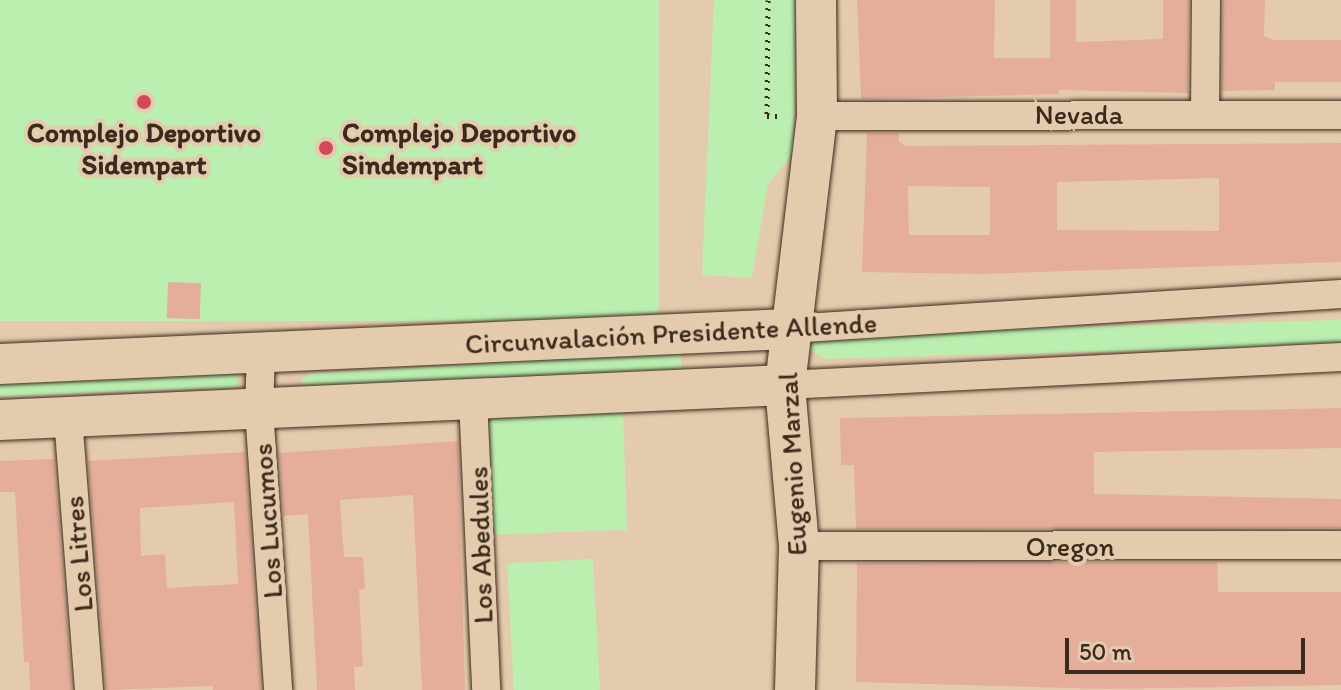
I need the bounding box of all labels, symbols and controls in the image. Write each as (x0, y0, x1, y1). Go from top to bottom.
marker: Complejo Deportivo Sidempart (135, 93, 153, 111)
street label: Nevada (1035, 97, 1123, 131)
place label: Complejo Deportivo Sidempart (27, 115, 261, 181)
place label: Complejo Deportivo Sindempart (342, 115, 577, 181)
marker: Complejo Deportivo Sindempart (317, 139, 335, 157)
street label: Circunvalación Presidente Allende (464, 305, 878, 361)
street label: Eugenio Marzal (770, 372, 814, 556)
street label: Los Lucumos (245, 443, 289, 599)
street label: Los Abedules (460, 466, 500, 624)
street label: Los Litres (56, 495, 100, 613)
street label: Oregon (1025, 529, 1115, 563)
scale bar (1069, 622, 1309, 672)
text: 50 m (1079, 637, 1132, 666)

